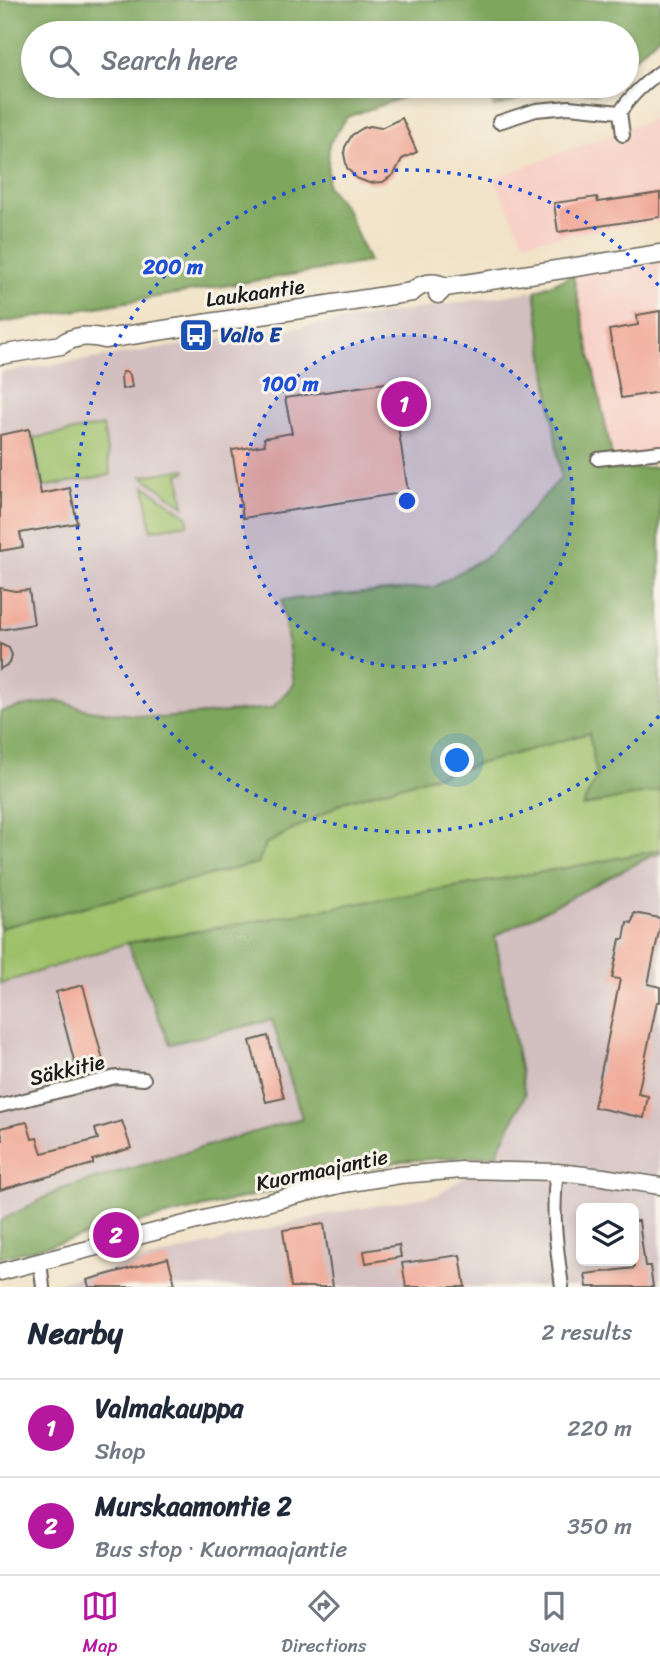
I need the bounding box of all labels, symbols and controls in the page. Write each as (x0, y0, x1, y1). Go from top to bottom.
search box (21, 21, 639, 98)
text: Search here (101, 37, 238, 83)
icon: search (45, 41, 83, 79)
text: 200 m (142, 248, 204, 286)
street label: Laukaantie (203, 267, 307, 319)
bus stop icon: Valio E (177, 316, 215, 354)
place label: Valio E (220, 316, 283, 354)
text: 100 m (261, 365, 319, 403)
pin: 1 (381, 378, 427, 430)
centre of rings (395, 489, 419, 513)
your location (440, 743, 474, 777)
street label: Säkkitie (26, 1043, 108, 1097)
street label: Kuormaajantie (252, 1137, 392, 1203)
map controls (576, 1203, 639, 1266)
button: layers (576, 1203, 639, 1266)
pin: 2 (93, 1209, 139, 1261)
text: Nearby (28, 1306, 123, 1360)
text: 2 results (541, 1312, 632, 1353)
text: Valmakauppa (95, 1385, 243, 1431)
text: 1 (46, 1408, 56, 1449)
text: 220 m (567, 1408, 632, 1449)
text: Shop (95, 1431, 145, 1472)
text: Murskaamontie 2 (95, 1483, 292, 1529)
text: 2 (44, 1506, 58, 1547)
text: 350 m (567, 1506, 632, 1547)
text: Bus stop · Kuormaajantie (95, 1529, 347, 1570)
tab: Map (81, 1587, 119, 1662)
tab: Directions (281, 1587, 367, 1662)
tab: Saved (529, 1587, 579, 1662)

